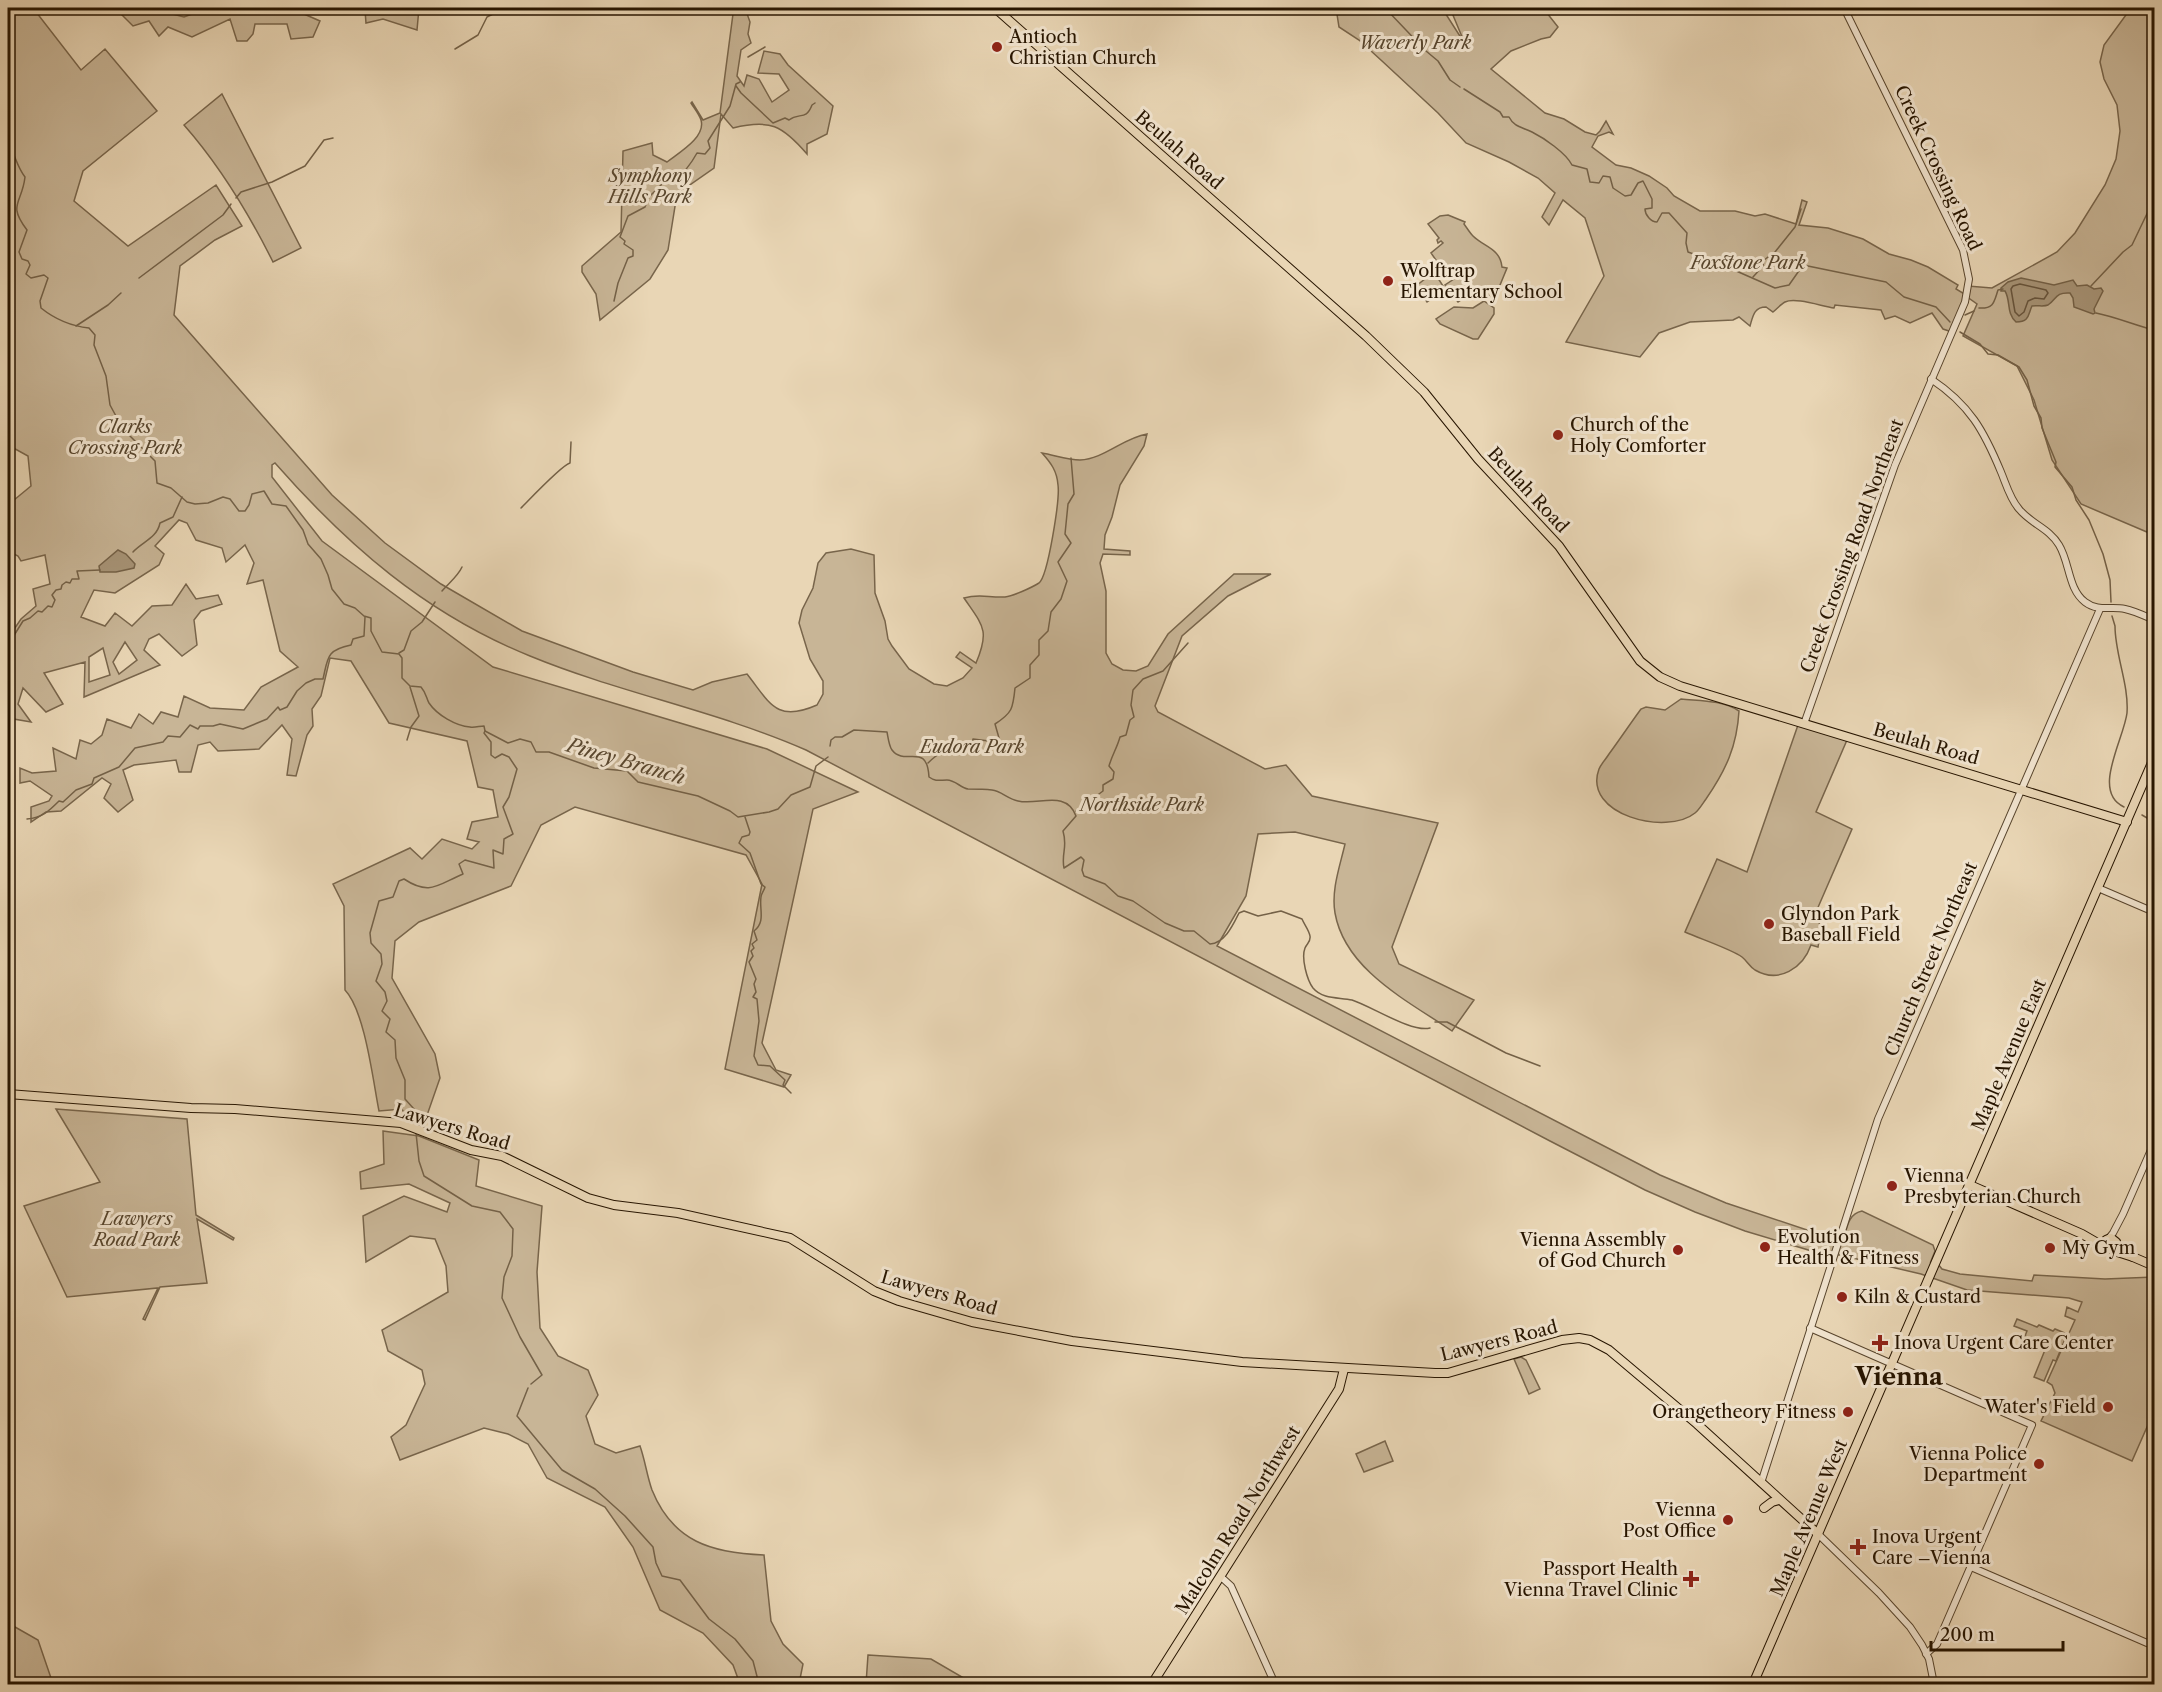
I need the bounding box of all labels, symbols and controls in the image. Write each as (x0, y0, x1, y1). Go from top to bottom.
place label: Antioch Christian Church (1008, 26, 1157, 69)
park label: Waverly Park (1359, 32, 1472, 54)
marker: Antioch Christian Church (990, 40, 1004, 54)
street label: Creek Crossing Road (1890, 82, 1986, 254)
street label: Beulah Road (1131, 106, 1227, 194)
park label: Symphony Hills Park (606, 165, 693, 208)
park label: Foxstone Park (1689, 252, 1806, 274)
place label: Wolftrap Elementary School (1399, 260, 1563, 303)
marker: Wolftrap Elementary School (1381, 274, 1395, 288)
place label: Church of the Holy Comforter (1570, 414, 1706, 457)
street label: Creek Crossing Road Northeast (1796, 415, 1909, 676)
park label: Clarks Crossing Park (68, 416, 183, 459)
marker: Church of the Holy Comforter (1551, 428, 1565, 442)
street label: Beulah Road (1483, 443, 1573, 537)
street label: Beulah Road (1870, 718, 1982, 770)
water label: Piney Branch (562, 732, 688, 789)
park label: Eudora Park (918, 736, 1025, 758)
park label: Northside Park (1078, 794, 1205, 816)
street label: Church Street Northeast (1880, 858, 1982, 1060)
place label: Glyndon Park Baseball Field (1781, 903, 1901, 946)
marker: Glyndon Park Baseball Field (1762, 917, 1776, 931)
street label: Maple Avenue East (1967, 975, 2051, 1134)
street label: Lawyers Road (391, 1099, 513, 1155)
place label: Vienna Presbyterian Church (1903, 1165, 2081, 1208)
marker: Vienna Presbyterian Church (1885, 1179, 1899, 1193)
park label: Lawyers Road Park (92, 1208, 181, 1251)
place label: Evolution Health & Fitness (1777, 1226, 1919, 1269)
place label: Vienna Assembly of God Church (1519, 1229, 1667, 1272)
place label: My Gym (2062, 1237, 2135, 1259)
marker: Evolution Health & Fitness (1758, 1240, 1772, 1254)
marker: My Gym (2043, 1241, 2057, 1255)
marker: Vienna Assembly of God Church (1671, 1243, 1685, 1257)
street label: Lawyers Road (878, 1266, 1000, 1320)
place label: Kiln & Custard (1854, 1286, 1981, 1308)
marker: Kiln & Custard (1835, 1290, 1849, 1304)
street label: Lawyers Road (1438, 1316, 1560, 1366)
place label: Inova Urgent Care Center (1894, 1332, 2114, 1354)
marker: Inova Urgent Care Center (1871, 1334, 1889, 1352)
district label: Vienna (1854, 1362, 1944, 1391)
place label: Water's Field (1983, 1396, 2096, 1418)
marker: Water's Field (2101, 1400, 2115, 1414)
place label: Orangetheory Fitness (1652, 1401, 1836, 1423)
marker: Orangetheory Fitness (1841, 1405, 1855, 1419)
street label: Malcolm Road Northwest (1171, 1421, 1306, 1618)
street label: Maple Avenue West (1766, 1436, 1852, 1600)
place label: Vienna Police Department (1908, 1443, 2028, 1486)
marker: Vienna Police Department (2032, 1457, 2046, 1471)
place label: Vienna Post Office (1623, 1499, 1716, 1542)
marker: Vienna Post Office (1721, 1513, 1735, 1527)
place label: Inova Urgent Care –Vienna (1872, 1526, 1991, 1569)
marker: Inova Urgent Care –Vienna (1849, 1538, 1867, 1556)
place label: Passport Health Vienna Travel Clinic (1503, 1558, 1678, 1601)
marker: Passport Health Vienna Travel Clinic (1682, 1570, 1700, 1588)
scale bar (1931, 1614, 2063, 1652)
text: 200 m (1940, 1624, 1995, 1646)

